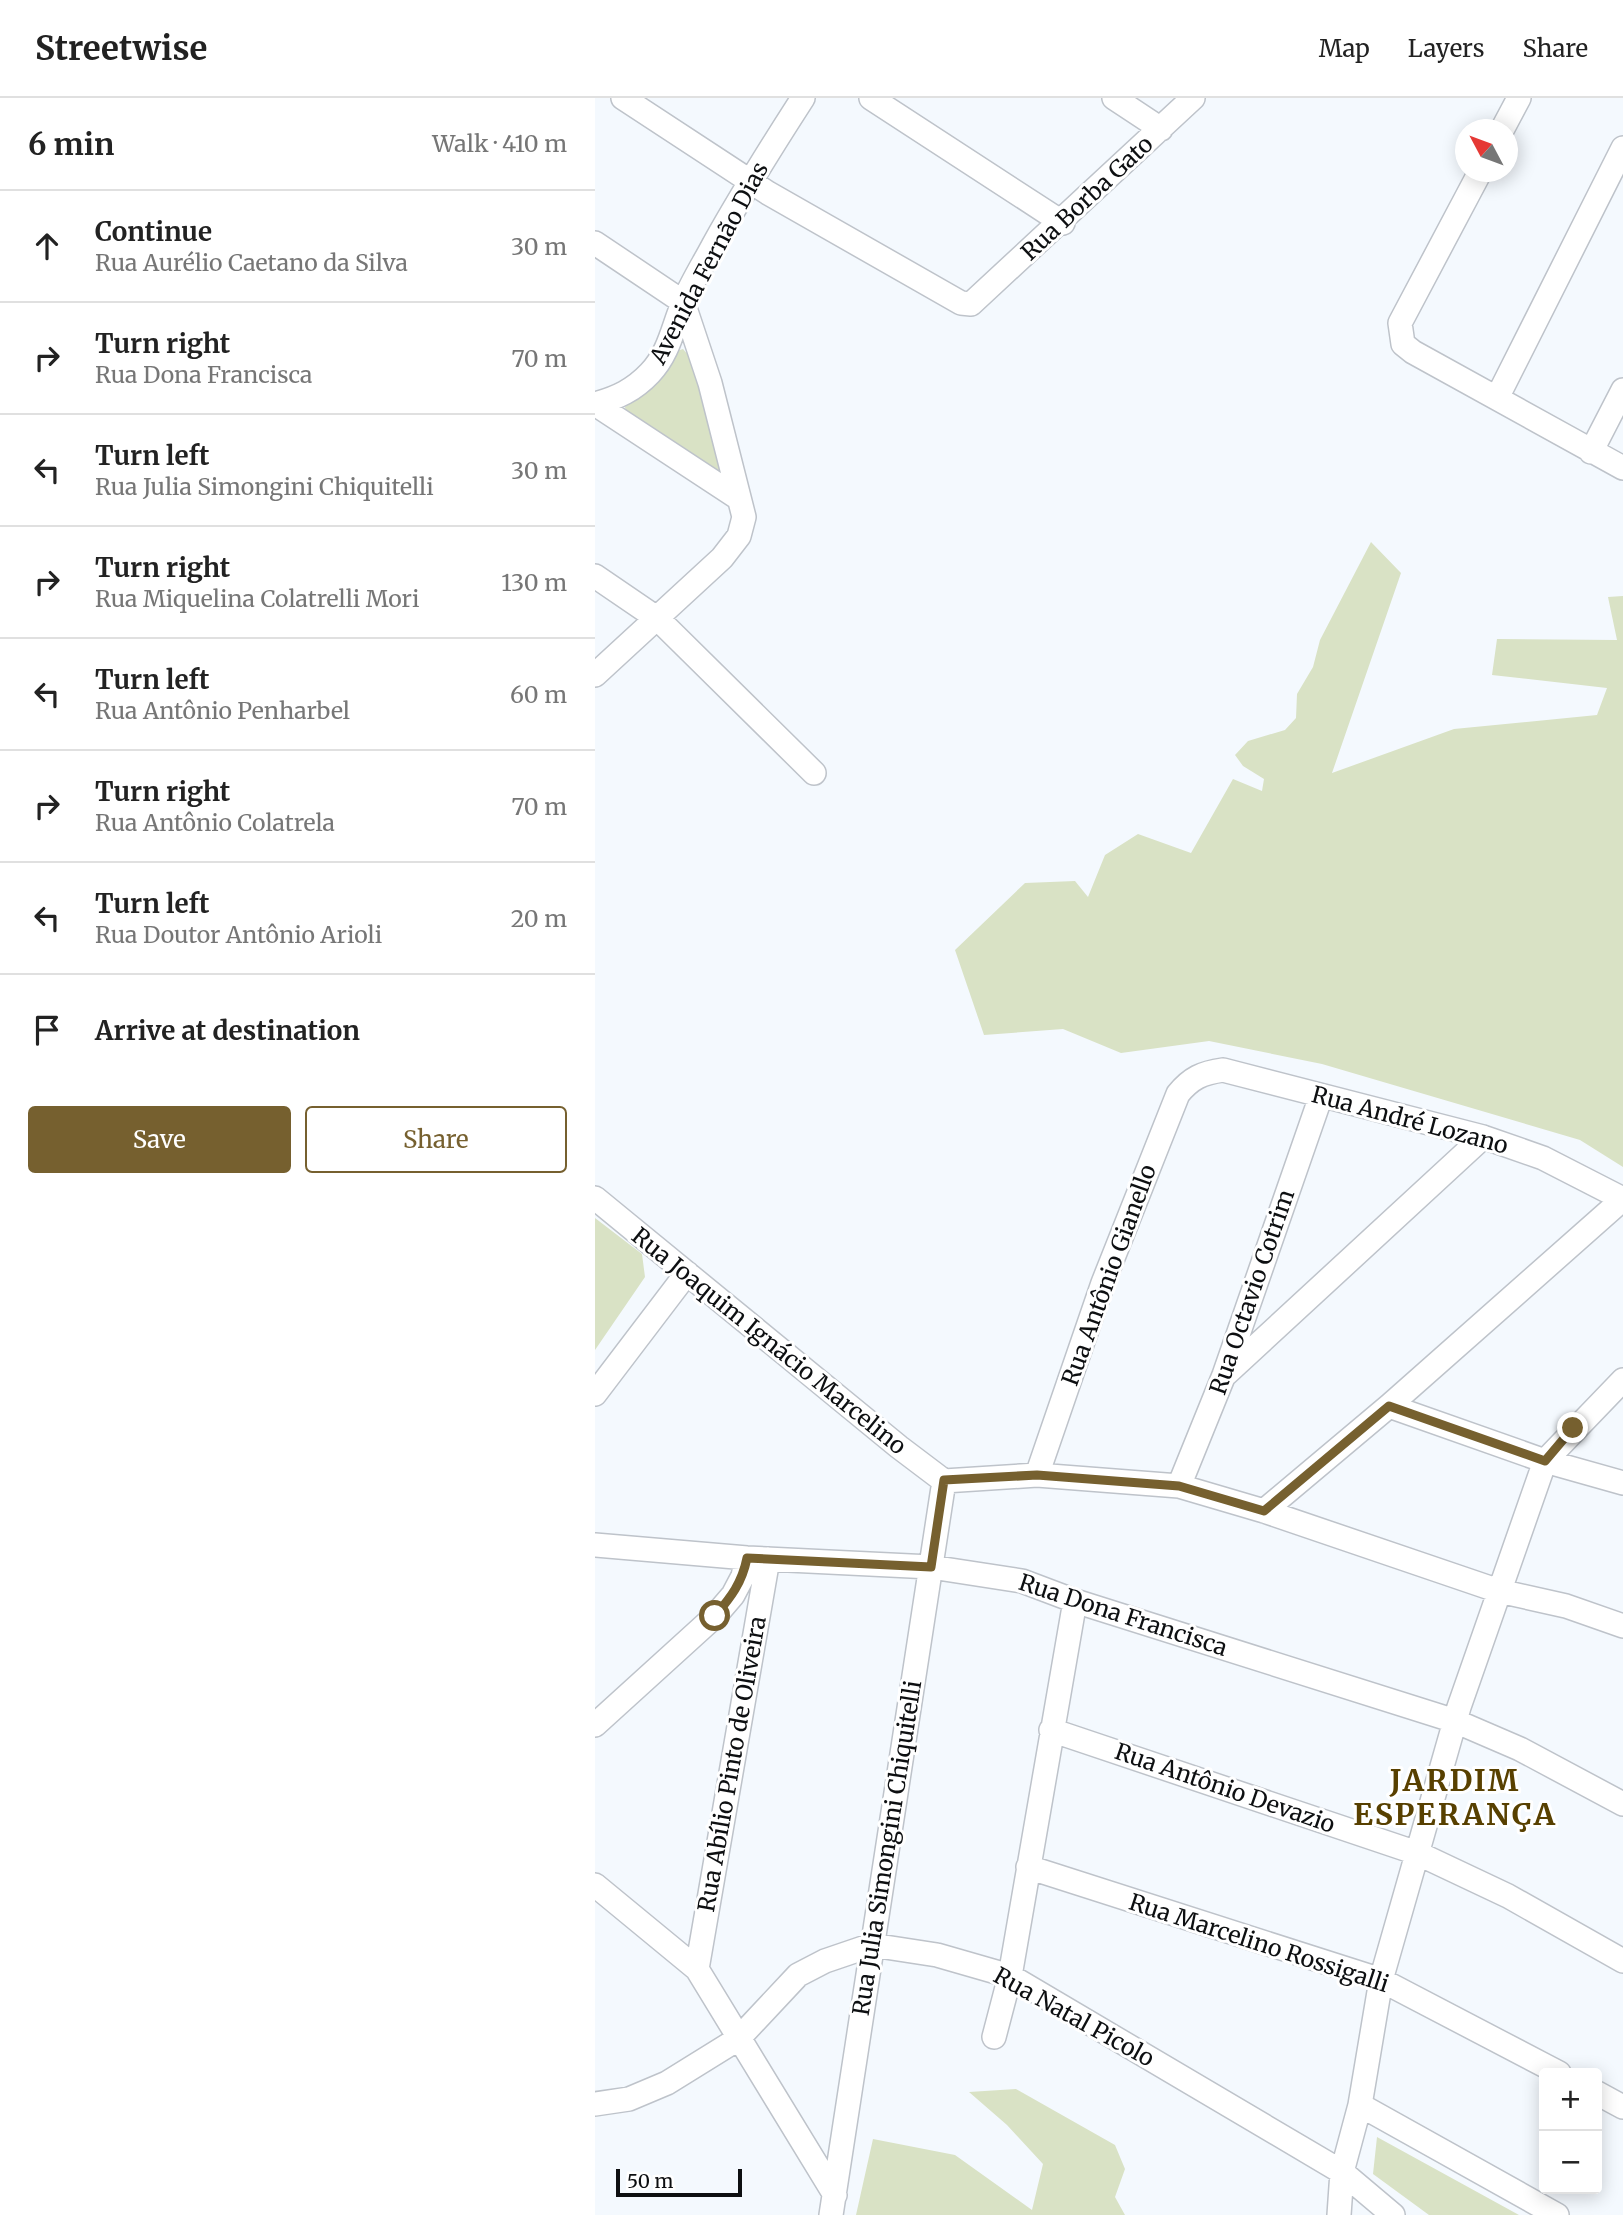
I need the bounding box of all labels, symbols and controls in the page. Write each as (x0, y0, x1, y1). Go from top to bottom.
text: Streetwise (35, 28, 207, 69)
text: Map (1319, 33, 1370, 64)
text: Layers (1408, 33, 1484, 64)
text: Share (1522, 33, 1588, 64)
north arrow (1455, 119, 1518, 182)
text: 6 min (28, 125, 114, 163)
text: Walk · 410 m (432, 129, 567, 158)
street label: Rua Borba Gato (1015, 129, 1159, 266)
street label: Avenida Fernão Dias (643, 157, 774, 370)
text: Continue (95, 215, 212, 248)
icon: ahead (28, 227, 66, 265)
text: 30 m (511, 232, 567, 261)
text: Rua Aurélio Caetano da Silva (95, 248, 408, 277)
text: Turn right (95, 327, 230, 360)
icon: right (28, 339, 66, 377)
text: 70 m (511, 344, 567, 373)
text: Rua Dona Francisca (95, 360, 312, 389)
text: Turn left (95, 439, 209, 472)
icon: left (28, 451, 66, 489)
text: 30 m (511, 456, 567, 485)
text: Rua Julia Simongini Chiquitelli (95, 472, 434, 501)
text: Turn right (95, 551, 230, 584)
icon: right (28, 563, 66, 601)
text: 130 m (501, 568, 567, 597)
text: Rua Miquelina Colatrelli Mori (95, 584, 419, 613)
text: Turn left (95, 663, 209, 696)
icon: left (28, 675, 66, 713)
text: 60 m (510, 680, 567, 709)
text: Rua Antônio Penharbel (95, 696, 350, 725)
text: Turn right (95, 775, 230, 808)
icon: right (28, 787, 66, 825)
text: 70 m (511, 792, 567, 821)
text: Rua Antônio Colatrela (95, 808, 335, 837)
text: Turn left (95, 887, 209, 920)
icon: left (28, 899, 66, 937)
text: 20 m (511, 904, 567, 933)
text: Rua Doutor Antônio Arioli (95, 920, 382, 949)
icon: arrive (28, 1011, 66, 1049)
text: Arrive at destination (95, 1014, 360, 1047)
street label: Rua André Lozano (1309, 1079, 1512, 1160)
button: Save (28, 1106, 291, 1173)
button: Share (305, 1106, 567, 1173)
street label: Rua Antônio Gianello (1055, 1160, 1162, 1389)
street label: Rua Octavio Cotrim (1203, 1185, 1300, 1398)
street label: Rua Joaquim Ignácio Marcelino (626, 1221, 912, 1460)
route end (1557, 1412, 1588, 1443)
street label: Rua Dona Francisca (1015, 1567, 1231, 1662)
route start (699, 1600, 730, 1631)
street label: Rua Abílio Pinto de Oliveira (691, 1614, 772, 1914)
street label: Rua Julia Simongini Chiquitelli (846, 1678, 927, 2017)
street label: Rua Antônio Devazio (1111, 1736, 1339, 1839)
district label: JARDIM ESPERANÇA (1353, 1761, 1557, 1833)
street label: Rua Marcelino Rossigalli (1126, 1887, 1393, 1998)
street label: Rua Natal Picolo (989, 1961, 1160, 2073)
map controls (1539, 2068, 1602, 2194)
button: + (1539, 2068, 1602, 2131)
button: − (1539, 2131, 1602, 2194)
scale bar (616, 2166, 742, 2198)
text: 50 m (627, 2169, 673, 2193)

